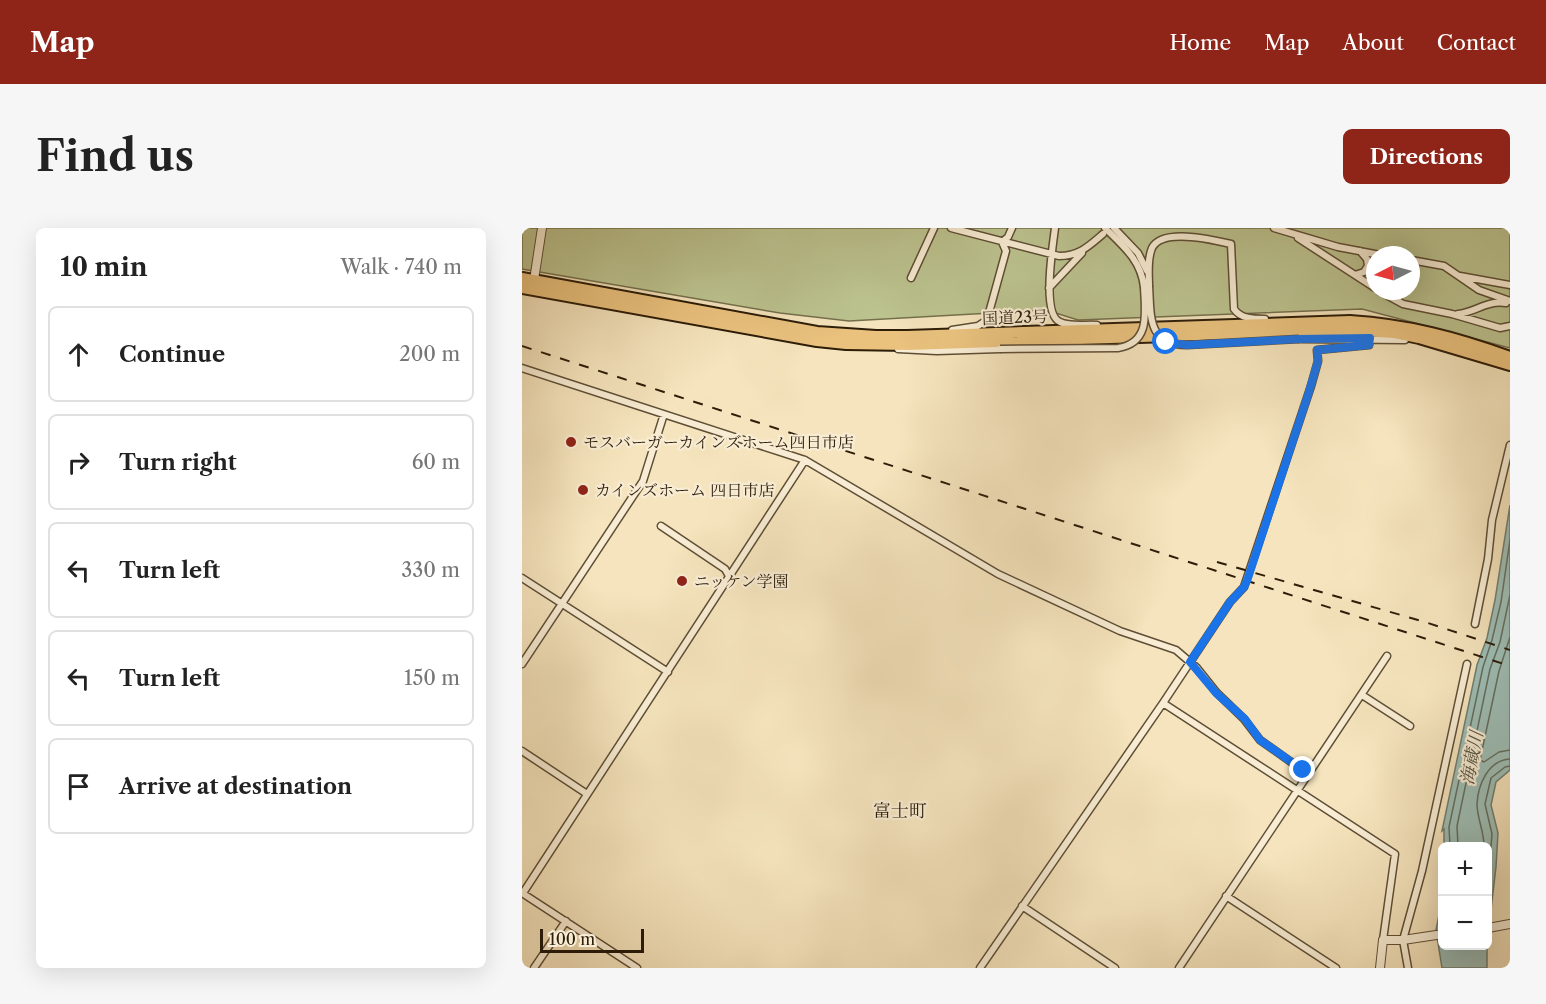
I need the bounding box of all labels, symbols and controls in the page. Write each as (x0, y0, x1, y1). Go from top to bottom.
text: Map (30, 25, 94, 59)
text: Home (1170, 30, 1231, 55)
text: Map (1264, 30, 1309, 55)
text: About (1342, 30, 1404, 55)
text: Contact (1437, 30, 1516, 55)
button: Directions (1343, 129, 1510, 184)
text: Find us (36, 130, 194, 182)
north arrow (1366, 246, 1420, 300)
text: 10 min (60, 251, 148, 283)
text: Walk · 740 m (341, 255, 462, 279)
street label: 国道23号 (982, 306, 1048, 328)
route start (1152, 328, 1178, 354)
icon: ahead (62, 338, 95, 371)
text: Continue (119, 341, 225, 368)
text: 200 m (399, 342, 460, 366)
place label: モスバーガーカインズホーム四日市店 (583, 432, 853, 452)
marker: モスバーガーカインズホーム四日市店 (564, 435, 578, 449)
icon: right (62, 446, 95, 479)
text: Turn right (119, 449, 237, 476)
text: 60 m (412, 450, 460, 474)
place label: カインズホーム 四日市店 (595, 480, 774, 500)
marker: カインズホーム 四日市店 (576, 483, 590, 497)
icon: left (62, 554, 95, 587)
text: Turn left (119, 557, 220, 584)
text: 330 m (401, 558, 460, 582)
place label: ニッケン学園 (694, 571, 789, 591)
marker: ニッケン学園 (675, 574, 689, 588)
icon: left (62, 662, 95, 695)
text: Turn left (119, 665, 220, 692)
text: 150 m (404, 666, 460, 690)
water label: 海蔵川 (1456, 727, 1488, 787)
route end (1289, 756, 1315, 782)
icon: arrive (62, 770, 95, 803)
text: Arrive at destination (119, 773, 352, 800)
district label: 富士町 (873, 800, 927, 822)
map controls (1438, 842, 1492, 950)
button: + (1438, 842, 1492, 896)
button: − (1438, 896, 1492, 950)
scale bar (540, 926, 644, 954)
text: 100 m (549, 929, 595, 949)

